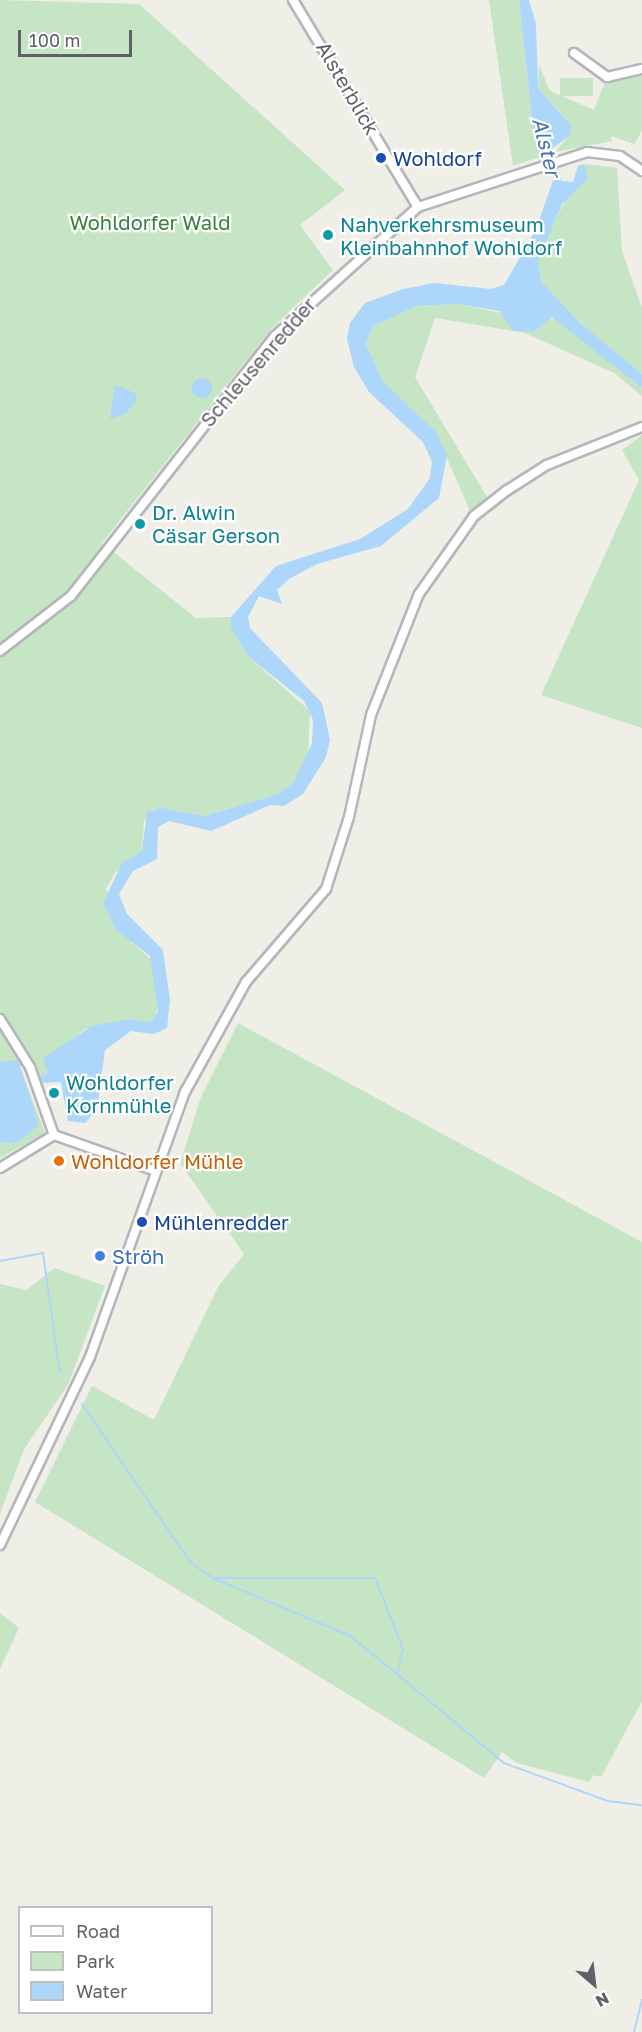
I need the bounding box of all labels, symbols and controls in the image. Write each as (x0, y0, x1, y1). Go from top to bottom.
scale bar (21, 18, 135, 56)
text: 100 m (29, 29, 80, 51)
street label: Alsterblick (312, 37, 384, 139)
water label: Alster (527, 115, 567, 179)
place label: Wohldorf (393, 146, 482, 170)
marker: Wohldorf (374, 151, 388, 165)
park label: Wohldorfer Wald (69, 210, 231, 234)
place label: Nahverkehrsmuseum Kleinbahnhof Wohldorf (340, 212, 562, 259)
marker: Nahverkehrsmuseum Kleinbahnhof Wohldorf (321, 228, 335, 242)
street label: Schleusenredder (195, 292, 321, 432)
place label: Dr. Alwin Cäsar Gerson (152, 500, 280, 547)
marker: Dr. Alwin Cäsar Gerson (133, 517, 147, 531)
place label: Wohldorfer Kornmühle (66, 1070, 174, 1117)
marker: Wohldorfer Kornmühle (47, 1086, 61, 1100)
place label: Wohldorfer Mühle (71, 1149, 243, 1173)
marker: Wohldorfer Mühle (52, 1154, 66, 1168)
place label: Mühlenredder (154, 1210, 289, 1234)
marker: Mühlenredder (135, 1215, 149, 1229)
place label: Ströh (112, 1244, 164, 1268)
marker: Ströh (93, 1249, 107, 1263)
legend (18, 1906, 213, 2014)
text: Road (76, 1920, 120, 1942)
text: Park (76, 1950, 115, 1972)
north arrow (564, 1954, 624, 2014)
text: Water (76, 1980, 127, 2002)
text: N (592, 1988, 613, 2012)

